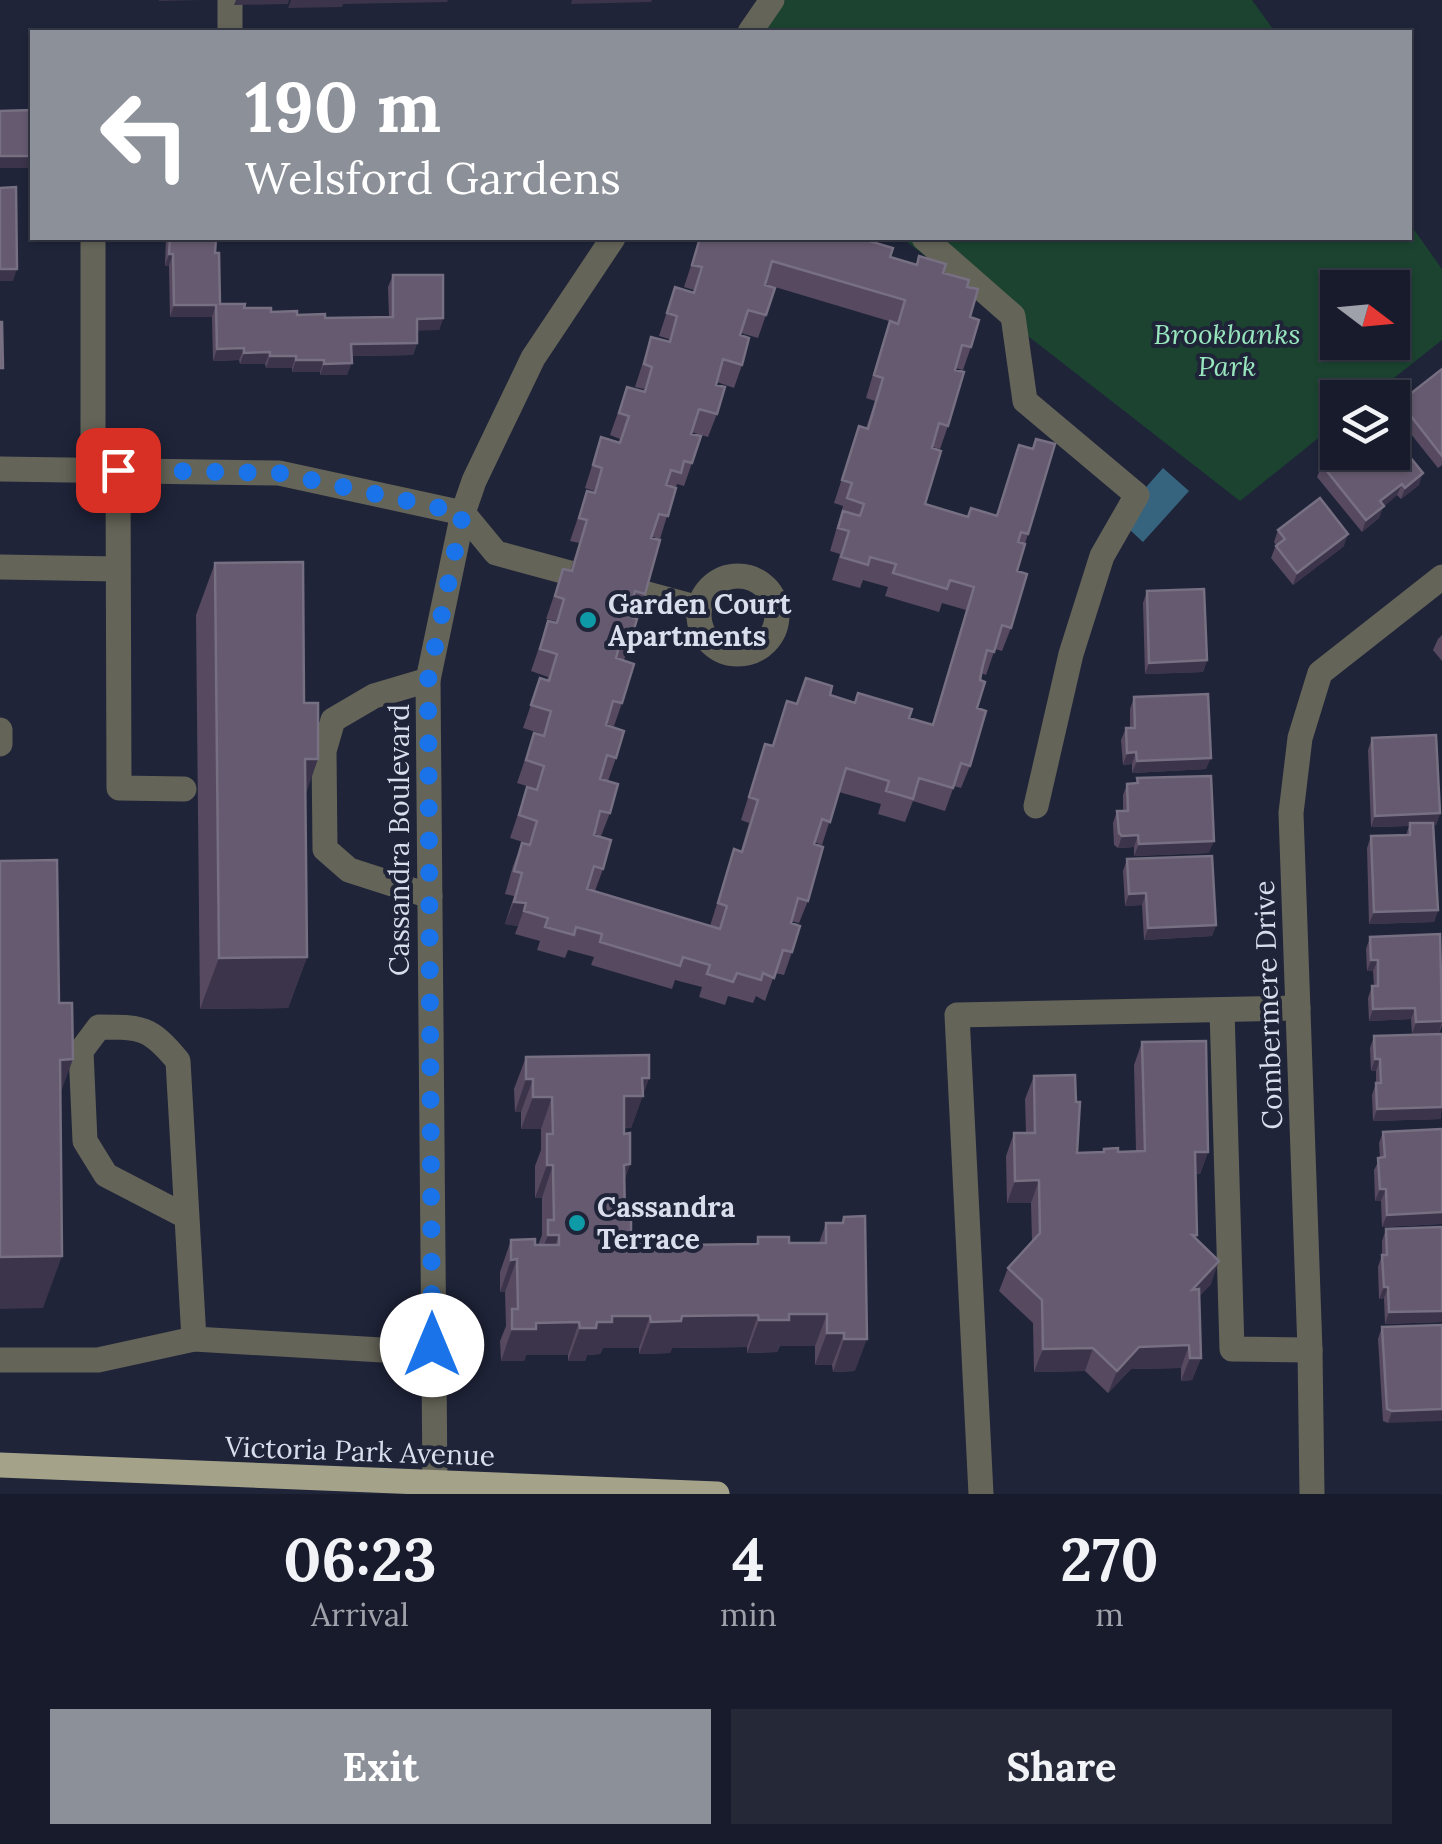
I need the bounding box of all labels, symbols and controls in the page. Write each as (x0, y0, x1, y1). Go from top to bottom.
text: 190 m (245, 62, 441, 151)
icon: left (80, 70, 210, 200)
text: Welsford Gardens (245, 149, 621, 206)
north arrow (1320, 270, 1410, 360)
map controls (1320, 270, 1410, 470)
park label: Brookbanks Park (1154, 316, 1300, 384)
button: layers (1320, 380, 1410, 470)
pin (76, 428, 161, 513)
icon: arrive (91, 443, 146, 498)
place label: Garden Court Apartments (608, 586, 792, 654)
marker: Garden Court Apartments (577, 609, 599, 631)
street label: Cassandra Boulevard (381, 704, 417, 976)
street label: Combermere Drive (1246, 880, 1290, 1130)
place label: Cassandra Terrace (597, 1189, 736, 1257)
marker: Cassandra Terrace (566, 1212, 588, 1234)
position arrow (380, 1293, 484, 1397)
street label: Victoria Park Avenue (223, 1428, 496, 1474)
text: 06:23 (283, 1521, 437, 1597)
text: 4 (732, 1521, 765, 1597)
text: 270 (1060, 1521, 1159, 1597)
text: Arrival (311, 1594, 409, 1635)
text: min (720, 1594, 777, 1635)
text: m (1095, 1594, 1124, 1635)
button: Exit (50, 1709, 711, 1824)
button: Share (731, 1709, 1392, 1824)

